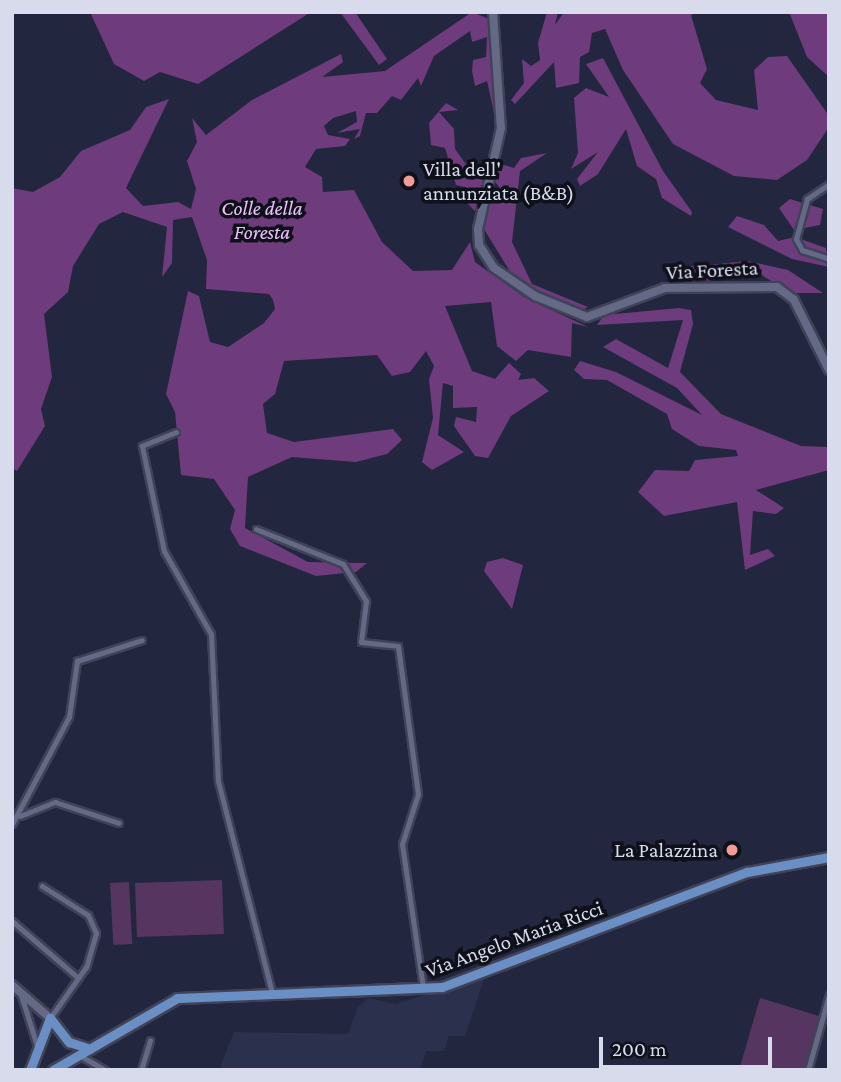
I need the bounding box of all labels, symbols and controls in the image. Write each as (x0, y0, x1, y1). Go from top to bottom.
place label: Villa dell' annunziata (B&B) (423, 156, 574, 206)
marker: Villa dell' annunziata (B&B) (401, 173, 417, 189)
park label: Colle della Foresta (221, 195, 303, 245)
street label: Via Foresta (665, 255, 759, 285)
place label: La Palazzina (614, 837, 718, 863)
marker: La Palazzina (724, 842, 740, 858)
street label: Via Angelo Maria Ricci (422, 895, 606, 983)
scale bar (603, 1023, 776, 1066)
text: 200 m (612, 1037, 667, 1061)

